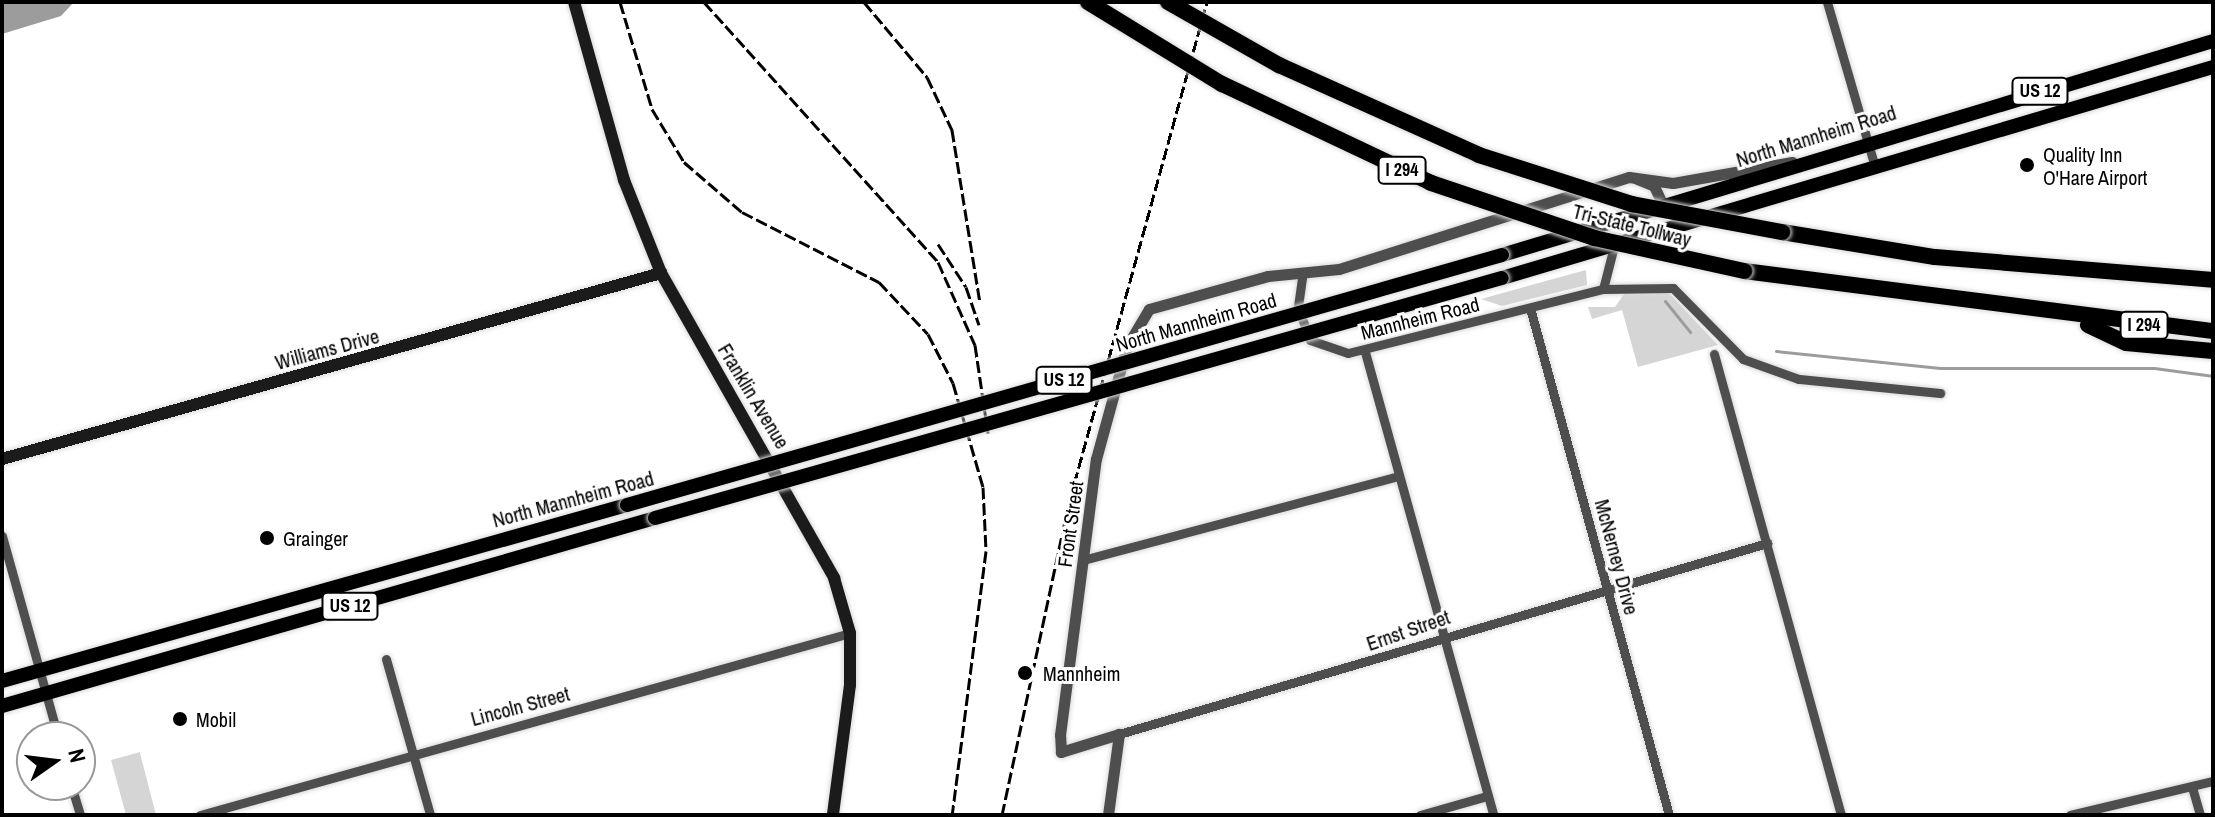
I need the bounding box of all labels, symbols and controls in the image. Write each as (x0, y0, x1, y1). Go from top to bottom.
road number: US 12 (2010, 77, 2070, 105)
street label: North Mannheim Road (1733, 100, 1899, 172)
place label: Quality Inn O'Hare Airport (2043, 142, 2148, 189)
road number: I 294 (1376, 156, 1428, 184)
marker: Quality Inn O'Hare Airport (2018, 156, 2036, 174)
street label: Tri-State Tollway (1570, 199, 1694, 251)
street label: North Mannheim Road (1113, 288, 1279, 356)
street label: Mannheim Road (1358, 292, 1482, 344)
road number: I 294 (2118, 311, 2170, 339)
street label: Williams Drive (272, 324, 382, 374)
street label: Franklin Avenue (713, 339, 795, 453)
road number: US 12 (1034, 366, 1094, 394)
street label: North Mannheim Road (490, 466, 656, 532)
street label: Front Street (1052, 479, 1088, 569)
street label: McNerney Drive (1590, 497, 1644, 617)
place label: Grainger (283, 526, 348, 550)
marker: Grainger (258, 529, 276, 547)
road number: US 12 (320, 592, 380, 620)
street label: Ernst Street (1363, 605, 1453, 655)
place label: Mannheim (1043, 661, 1120, 685)
marker: Mannheim (1014, 662, 1036, 684)
street label: Lincoln Street (468, 681, 572, 731)
place label: Mobil (196, 707, 236, 731)
marker: Mobil (171, 710, 189, 728)
north arrow (16, 721, 96, 801)
text: N (61, 746, 93, 766)

